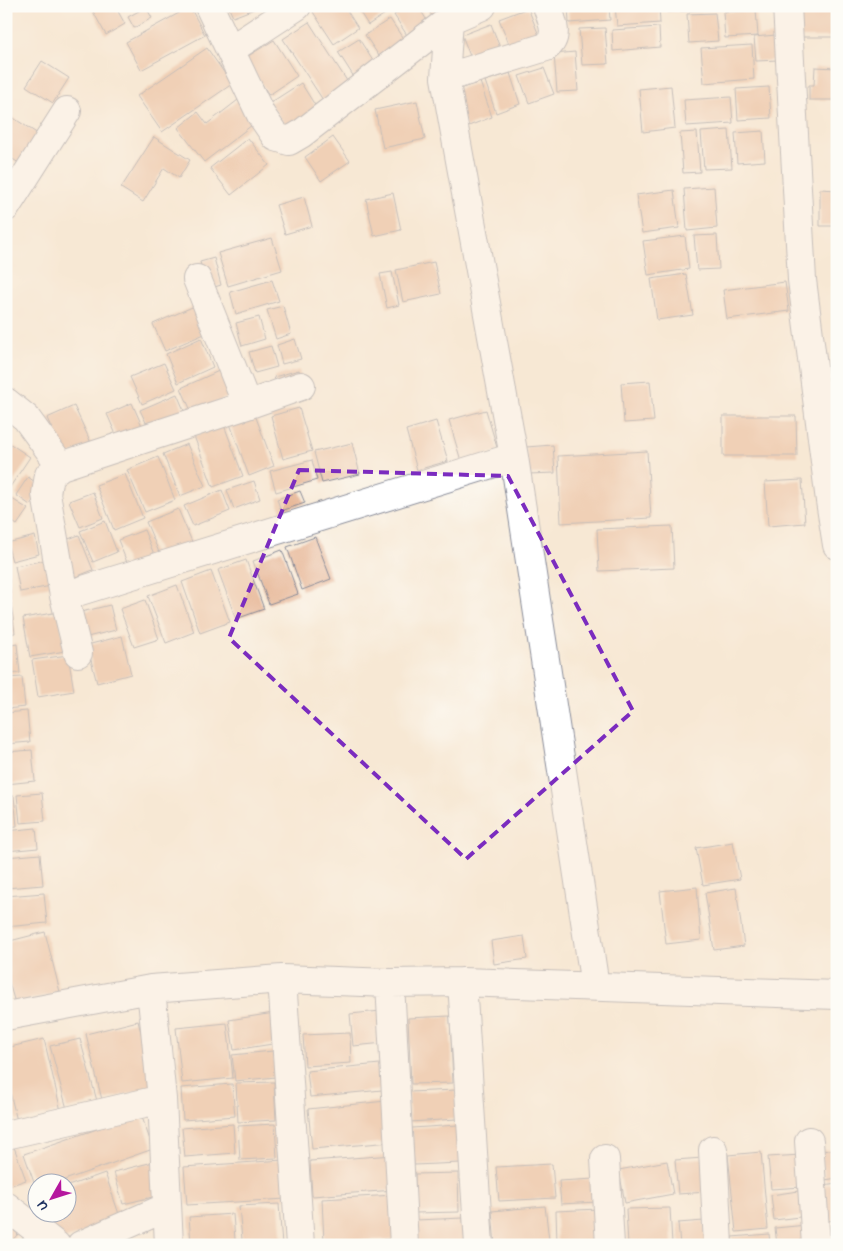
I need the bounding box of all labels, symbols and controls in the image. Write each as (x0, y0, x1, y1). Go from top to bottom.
north arrow (28, 1174, 78, 1224)
text: U (32, 1196, 53, 1215)

